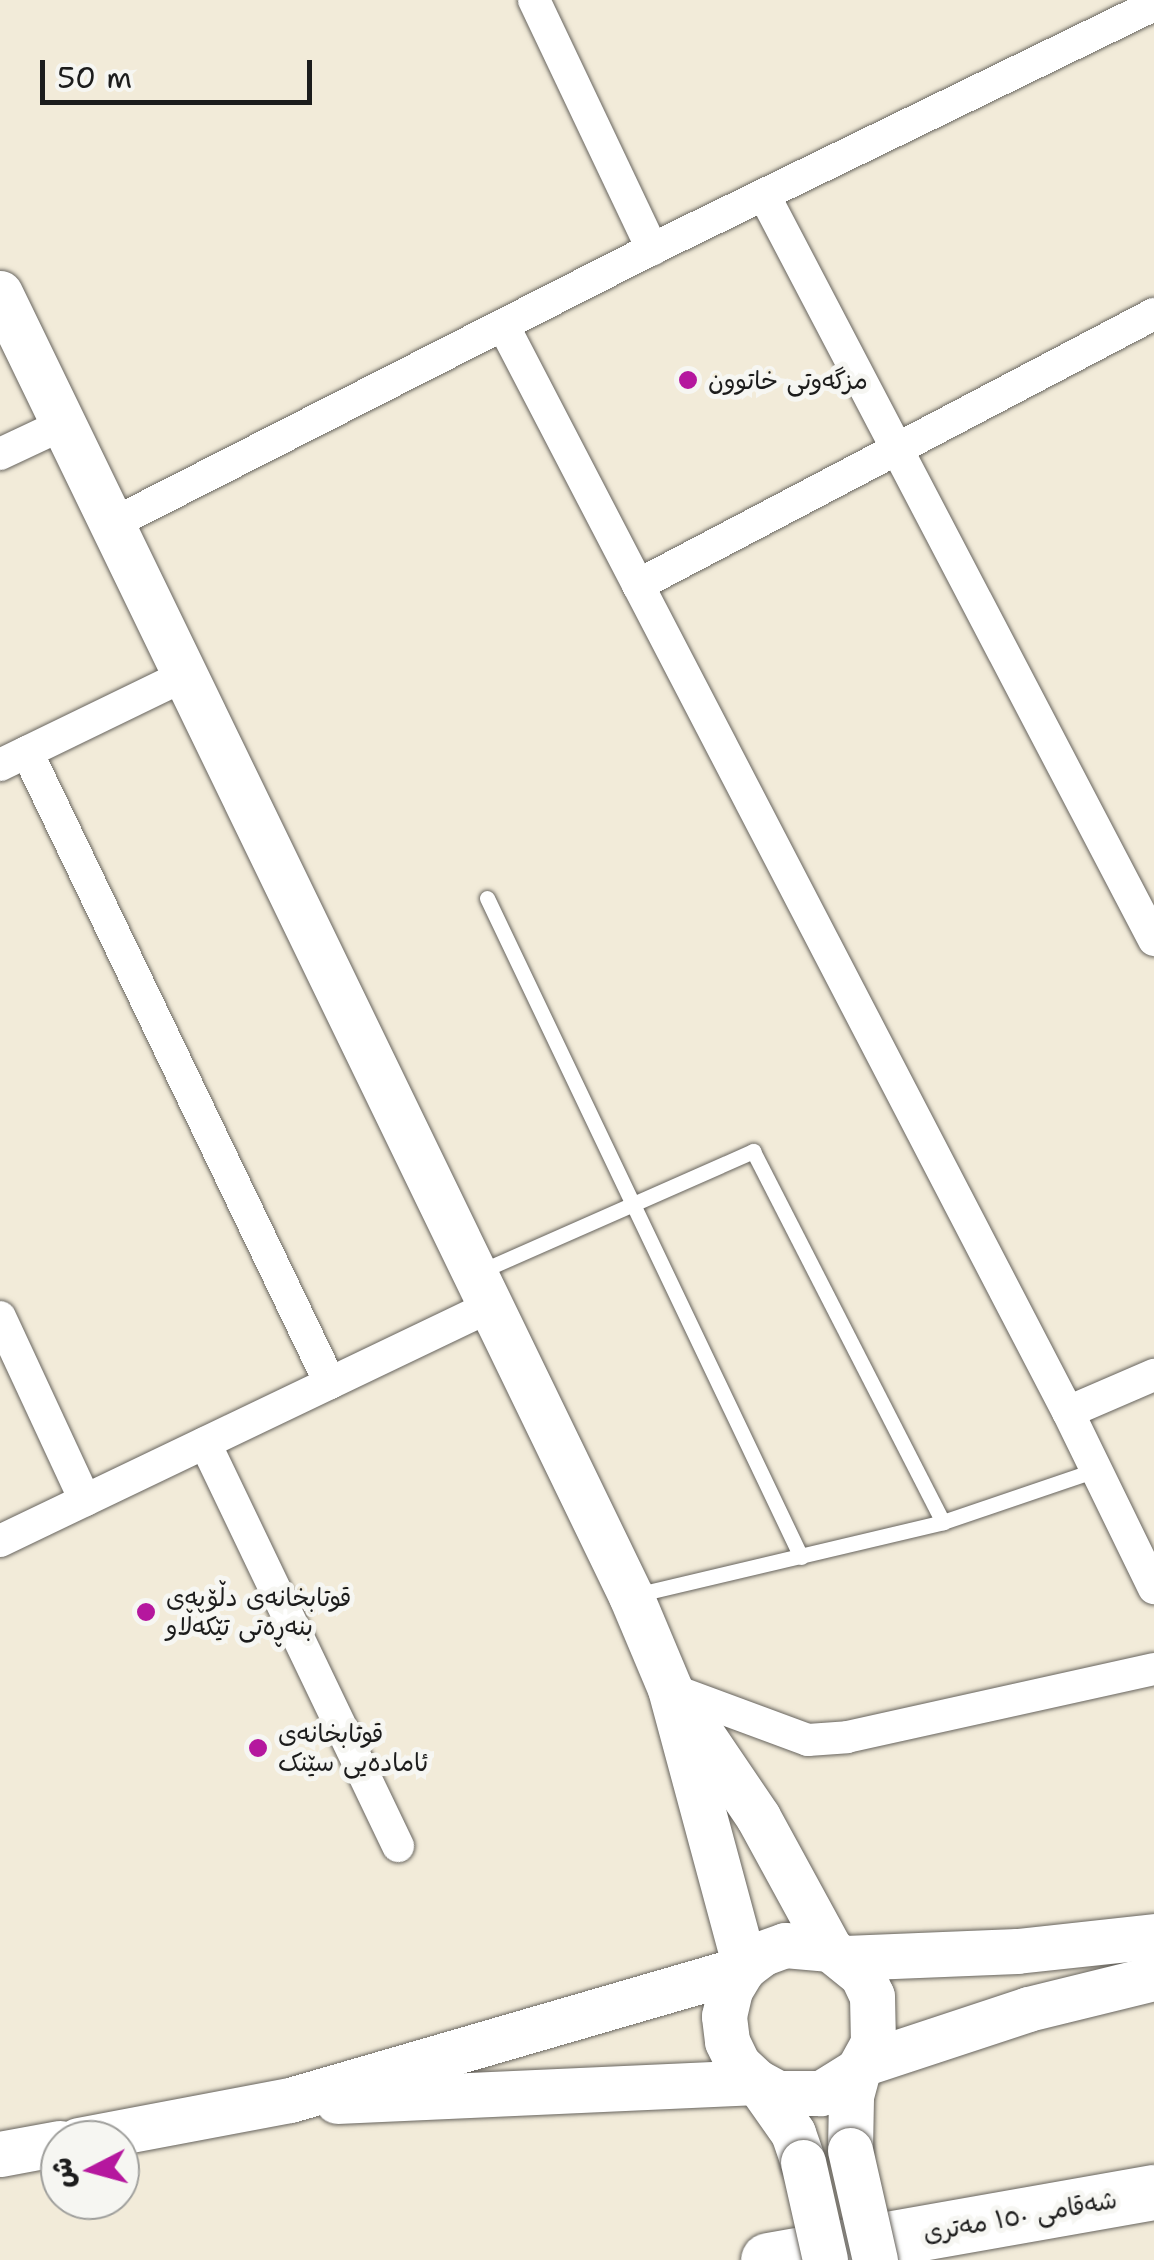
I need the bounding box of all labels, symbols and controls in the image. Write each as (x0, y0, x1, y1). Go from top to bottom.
scale bar (45, 40, 318, 102)
text: 50 m (57, 57, 132, 98)
place label: مزگەوتی خاتوون (708, 365, 868, 395)
marker: مزگەوتی خاتوون (677, 369, 699, 391)
place label: قوتابخانەی دڵۆپەی بنەڕەتی تێکەڵاو (166, 1583, 351, 1642)
marker: قوتابخانەی دڵۆپەی بنەڕەتی تێکەڵاو (135, 1601, 157, 1623)
place label: قوتابخانەی ئامادەیی سێنک (278, 1719, 428, 1778)
marker: قوتابخانەی ئامادەیی سێنک (247, 1737, 269, 1759)
north arrow (40, 2120, 140, 2220)
text: ش (42, 2156, 83, 2190)
street label: شەقامی ١٥٠ مەتری (921, 2184, 1119, 2248)

